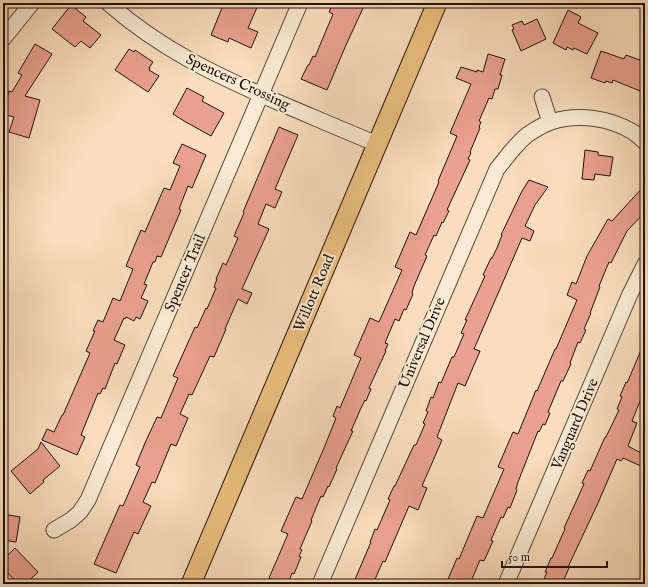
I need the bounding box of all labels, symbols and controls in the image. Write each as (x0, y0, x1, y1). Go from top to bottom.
street label: Spencers Crossing (183, 50, 294, 115)
street label: Spencer Trail (160, 230, 210, 315)
street label: Willott Road (289, 251, 339, 334)
street label: Universal Drive (394, 294, 450, 391)
street label: Vanguard Drive (547, 375, 603, 473)
scale bar (502, 543, 607, 569)
text: 50 m (508, 550, 530, 565)

